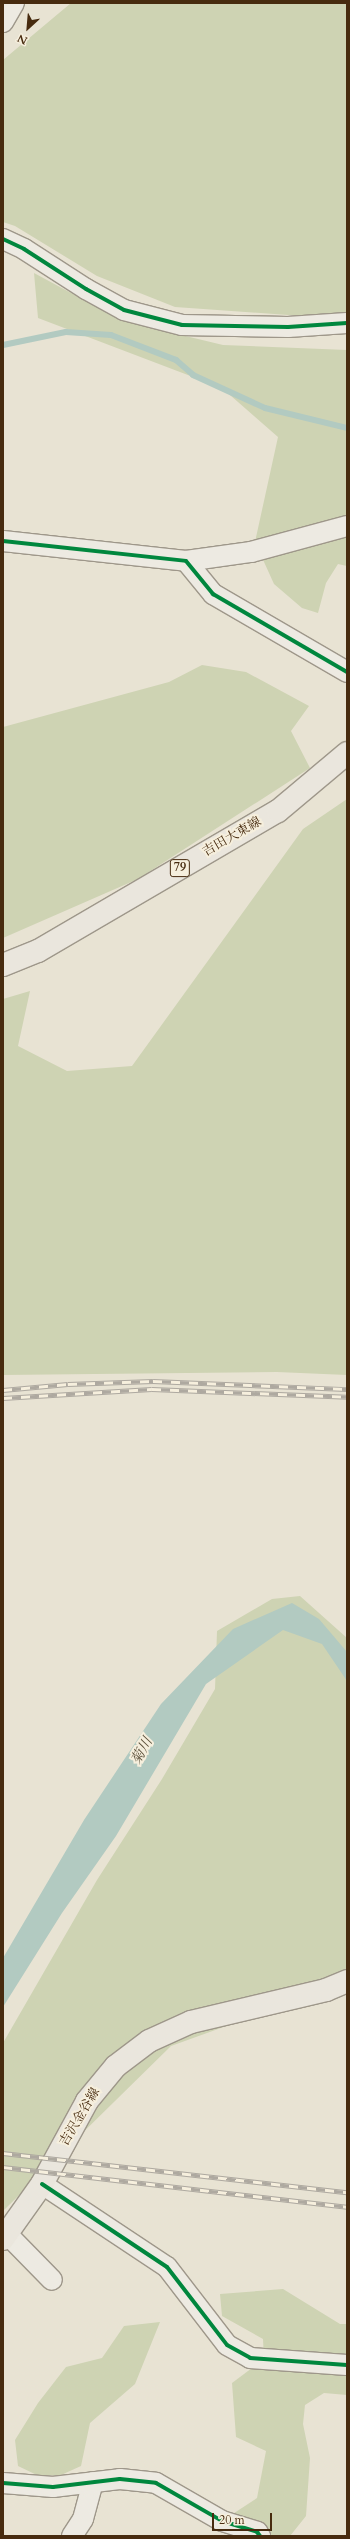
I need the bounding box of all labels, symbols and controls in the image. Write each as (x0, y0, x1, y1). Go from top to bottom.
north arrow (8, 8, 48, 48)
text: N (15, 30, 30, 48)
street label: 吉田大東線 (200, 814, 264, 860)
road number: 79 (169, 858, 191, 878)
water label: 菊川 (128, 1735, 156, 1767)
street label: 吉沢金谷線 (57, 2085, 103, 2149)
scale bar (214, 2505, 274, 2531)
text: 20 m (219, 2512, 245, 2528)

